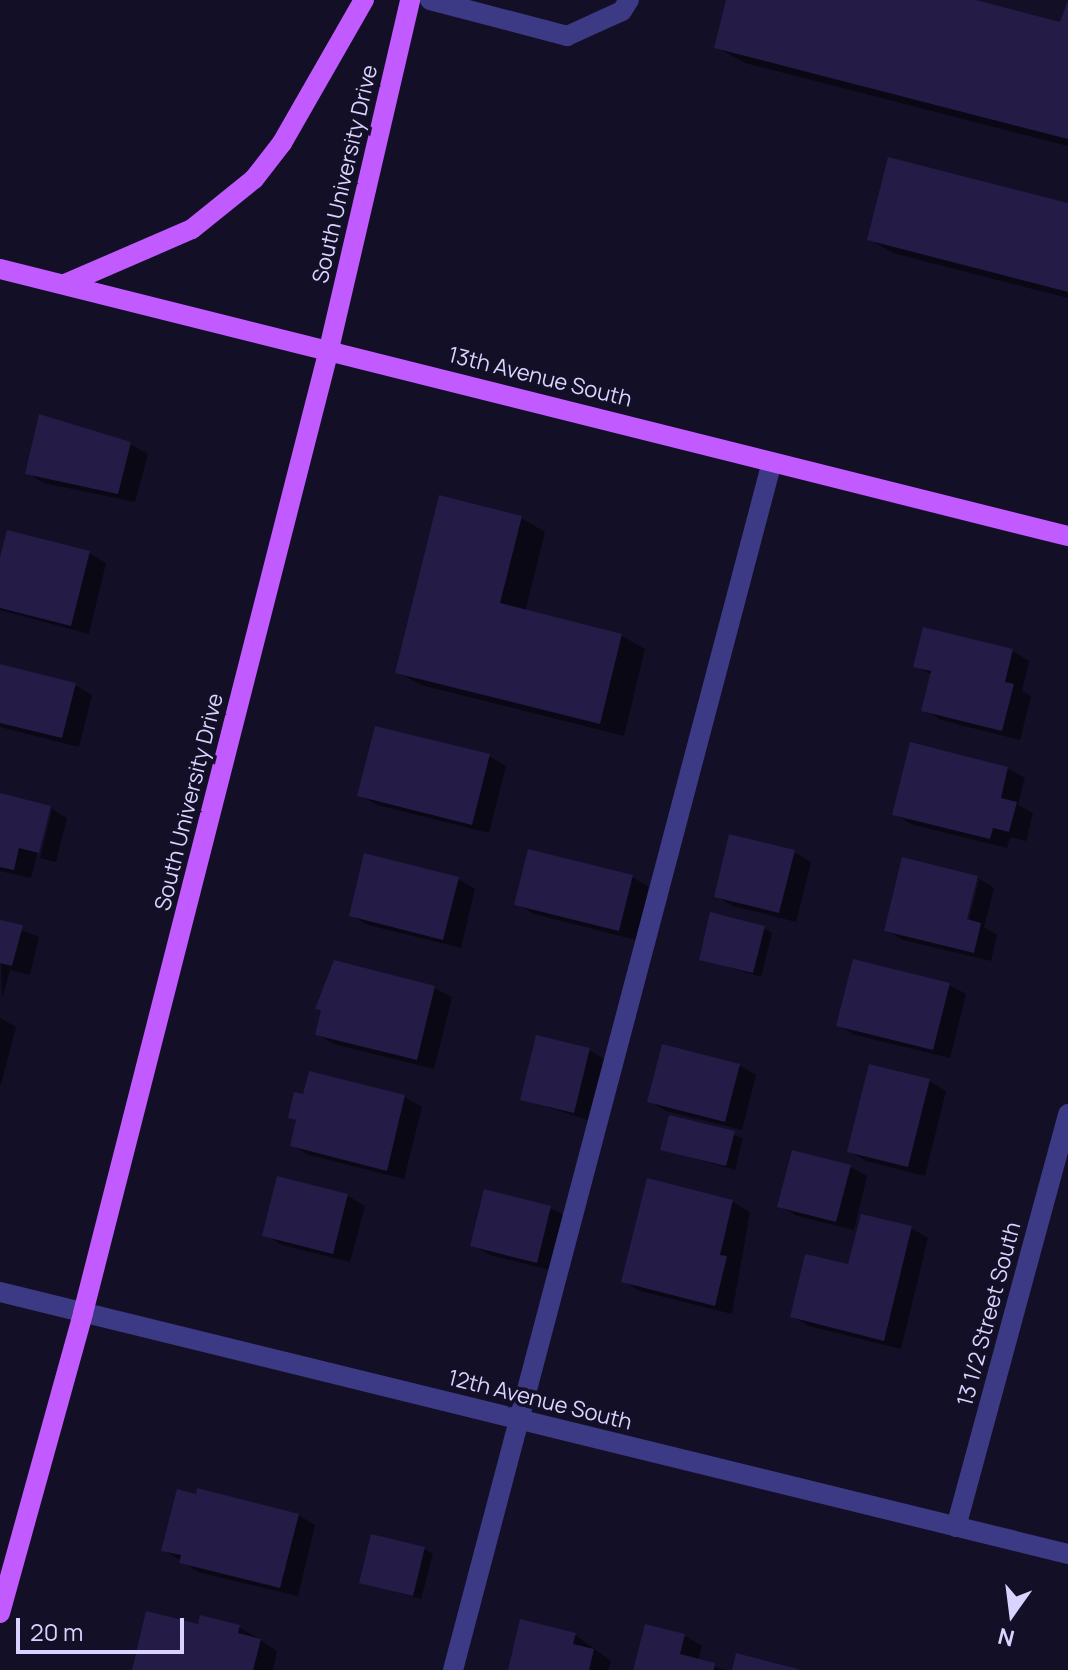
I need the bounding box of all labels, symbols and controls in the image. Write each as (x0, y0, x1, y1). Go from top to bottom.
street label: South University Drive (307, 62, 383, 286)
street label: 13th Avenue South (445, 341, 635, 413)
street label: South University Drive (149, 690, 229, 914)
street label: 13 1/2 Street South (952, 1219, 1026, 1409)
street label: 12th Avenue South (445, 1364, 635, 1436)
north arrow (972, 1574, 1052, 1654)
scale bar (20, 1602, 188, 1652)
text: 20 m (30, 1615, 83, 1648)
text: N (995, 1621, 1017, 1654)

